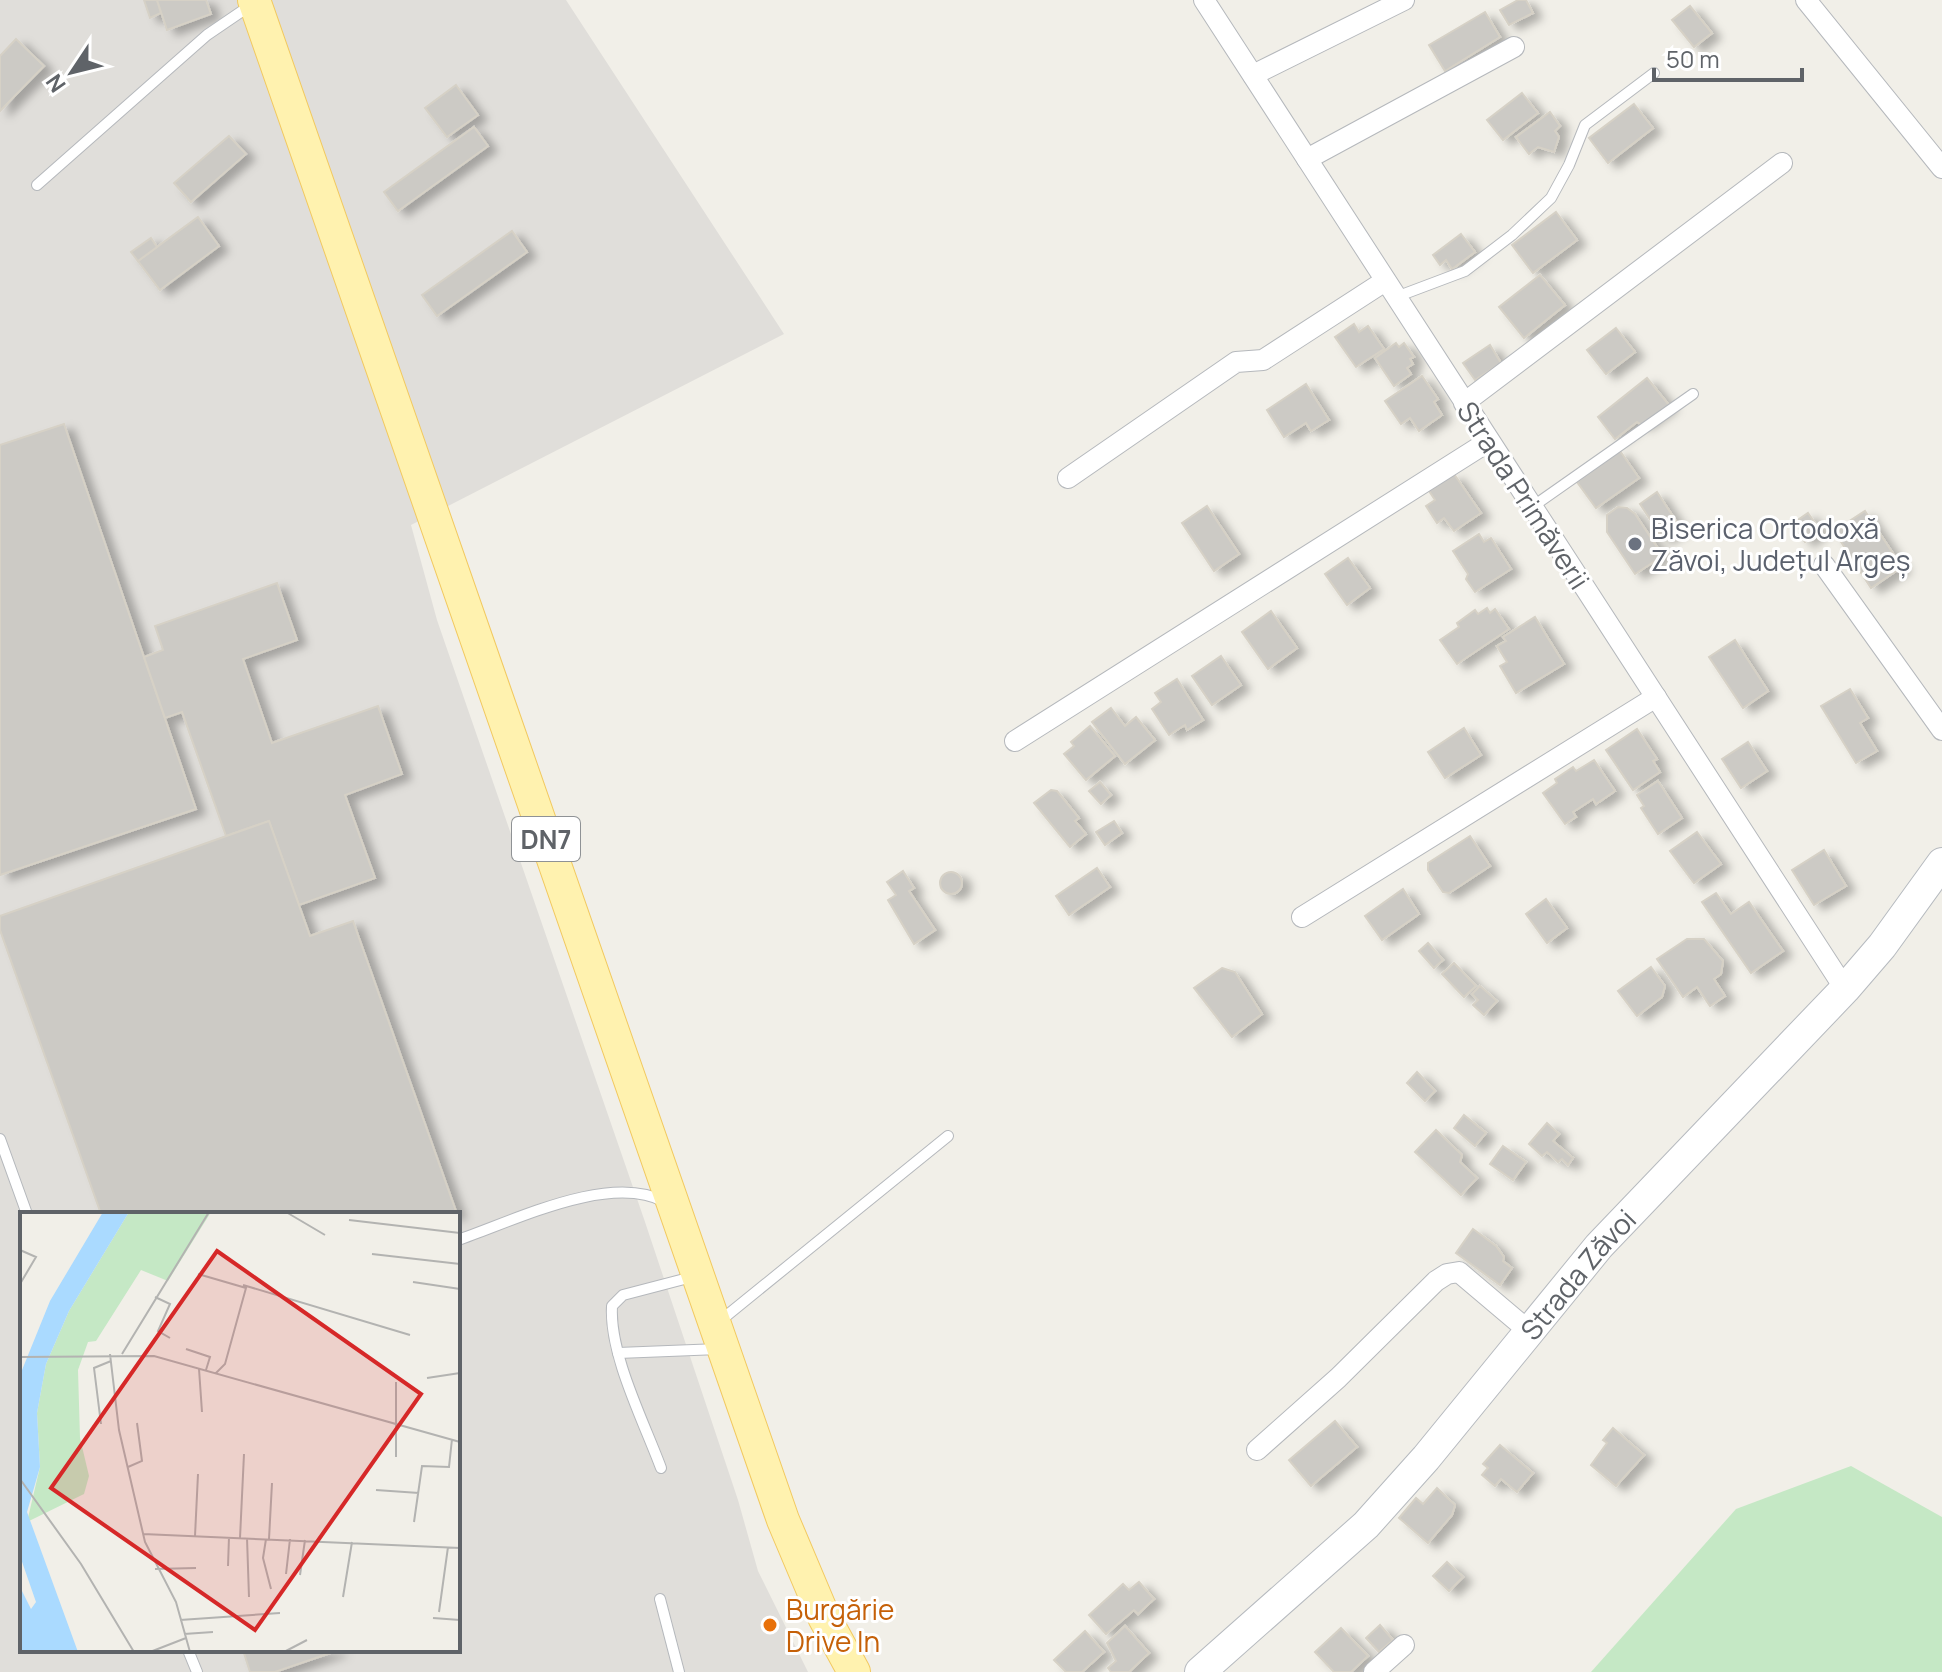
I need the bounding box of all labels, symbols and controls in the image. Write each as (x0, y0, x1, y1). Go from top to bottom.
north arrow (32, 32, 112, 112)
scale bar (1654, 32, 1802, 82)
text: 50 m (1666, 42, 1720, 75)
text: N (39, 68, 72, 99)
street label: Strada Primăverii (1449, 394, 1599, 596)
place label: Biserica Ortodoxă Zăvoi, Județul Argeș (1651, 509, 1910, 579)
marker: Biserica Ortodoxă Zăvoi, Județul Argeș (1626, 535, 1644, 553)
road number: DN7 (512, 817, 580, 861)
street label: Strada Zăvoi (1511, 1200, 1644, 1347)
inset map (20, 1212, 460, 1652)
place label: Burgărie Drive In (786, 1590, 894, 1660)
marker: Burgărie Drive In (761, 1616, 779, 1634)

